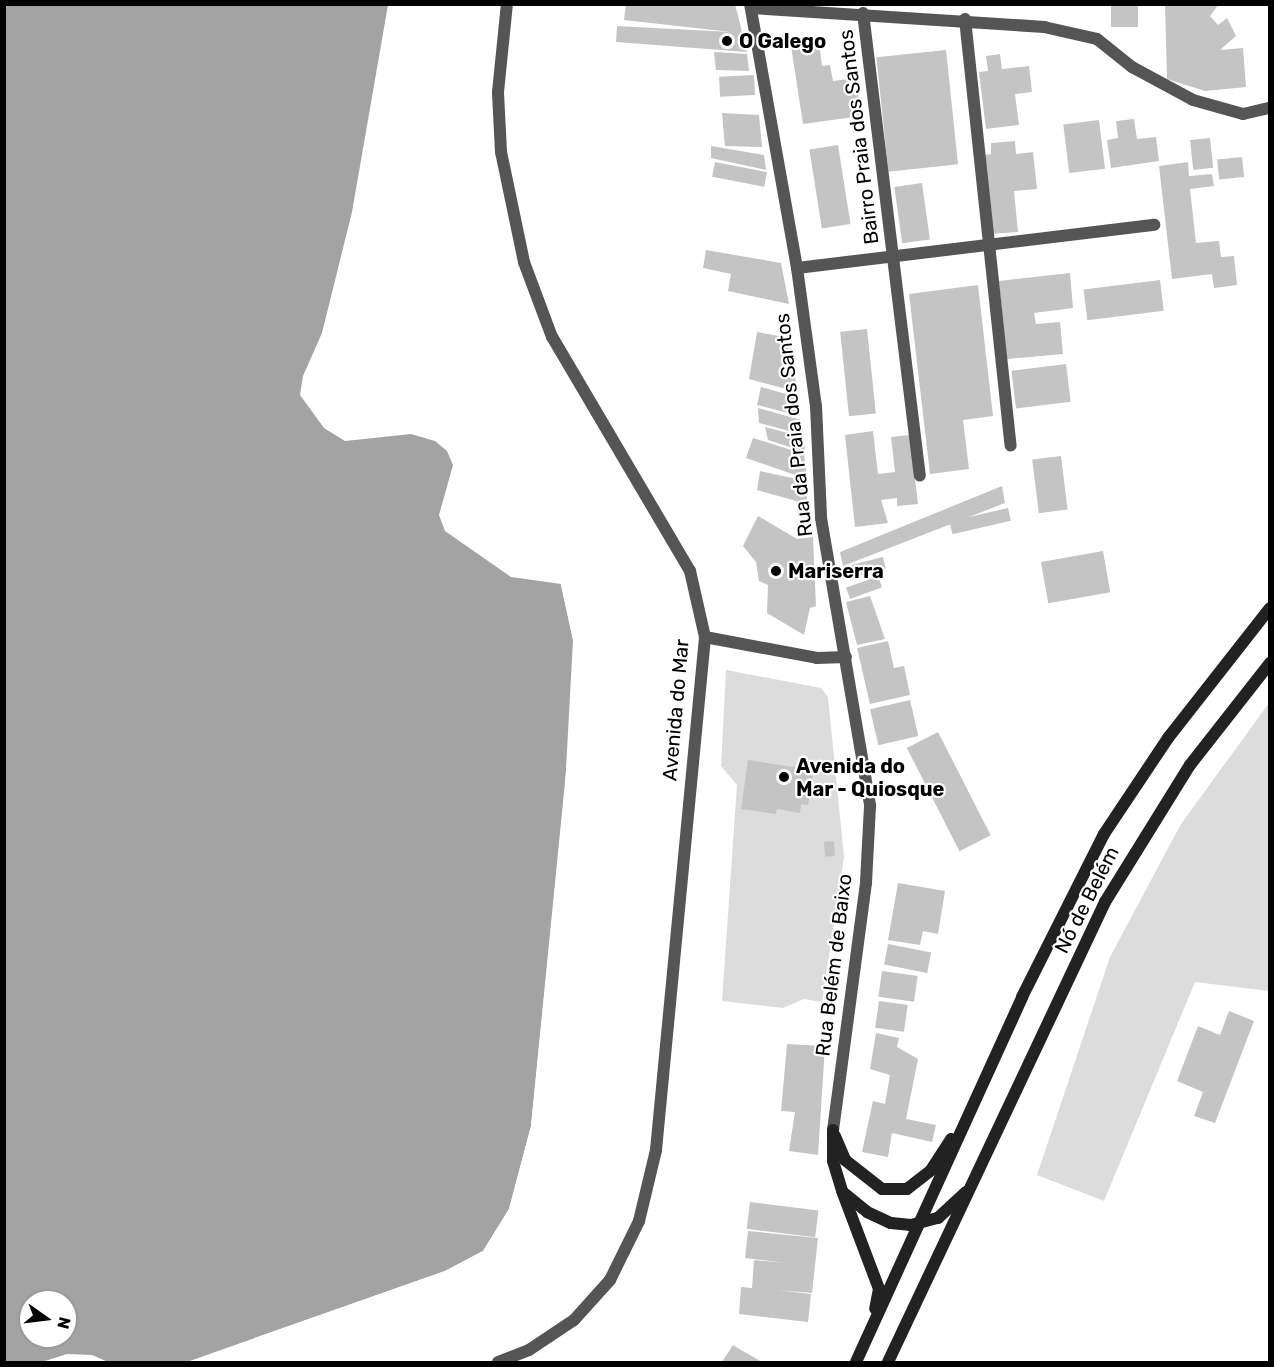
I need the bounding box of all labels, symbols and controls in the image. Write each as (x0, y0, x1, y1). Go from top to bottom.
street label: Bairro Praia dos Santos (834, 28, 884, 246)
place label: O Galego (739, 29, 826, 53)
marker: O Galego (720, 34, 734, 48)
street label: Rua da Praia dos Santos (770, 312, 818, 538)
place label: Mariserra (788, 559, 884, 583)
marker: Mariserra (769, 564, 783, 578)
street label: Avenida do Mar (658, 638, 694, 782)
place label: Avenida do Mar - Quiosque (796, 754, 945, 801)
marker: Avenida do Mar - Quiosque (777, 770, 791, 784)
street label: Nó de Belém (1050, 843, 1124, 957)
street label: Rua Belém de Baixo (811, 872, 857, 1058)
north arrow (18, 1289, 78, 1349)
text: N (53, 1315, 75, 1331)

